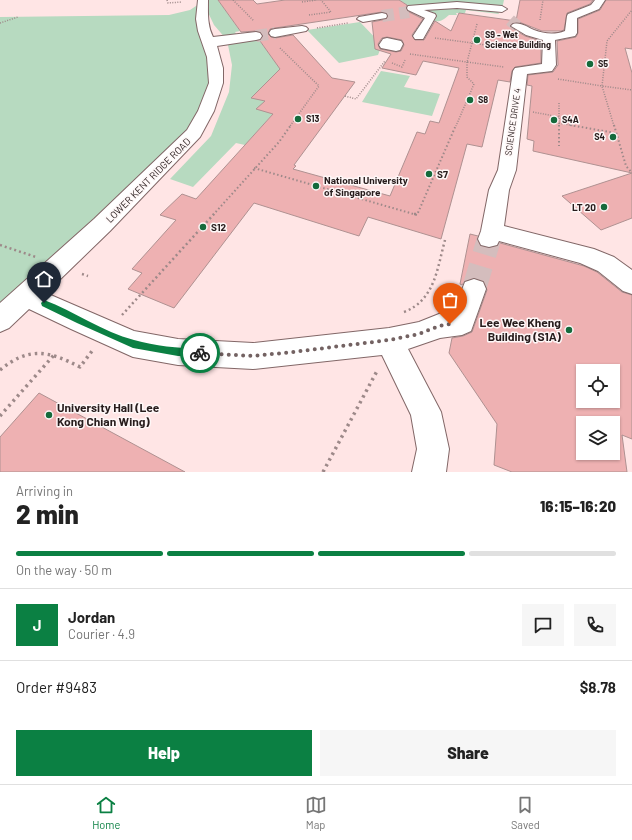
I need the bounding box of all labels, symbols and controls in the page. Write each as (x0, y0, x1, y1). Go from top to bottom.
place label: S9 - Wet Science Building (485, 29, 551, 50)
marker: S9 - Wet Science Building (472, 35, 482, 45)
place label: S5 (598, 58, 608, 69)
marker: S5 (585, 59, 595, 69)
street label: SCIENCE DRIVE 4 (502, 87, 523, 156)
place label: S8 (478, 94, 488, 105)
marker: S8 (465, 95, 475, 105)
place label: S13 (306, 113, 320, 124)
marker: S13 (293, 114, 303, 124)
place label: S4A (562, 114, 579, 125)
marker: S4A (549, 115, 559, 125)
place label: S4 (594, 131, 606, 142)
marker: S4 (608, 132, 618, 142)
street label: LOWER KENT RIDGE ROAD (103, 135, 193, 225)
place label: S7 (437, 168, 448, 180)
marker: S7 (424, 169, 434, 179)
place label: National University of Singapore (324, 174, 408, 198)
marker: National University of Singapore (311, 181, 321, 191)
place label: LT 20 (572, 201, 596, 213)
marker: LT 20 (599, 202, 609, 212)
place label: S12 (211, 221, 226, 233)
marker: S12 (198, 222, 208, 232)
pin (27, 262, 61, 303)
icon: home (33, 268, 55, 290)
pin (433, 283, 467, 324)
icon: bag (439, 289, 461, 311)
place label: Lee Wee Kheng Building (S1A) (480, 315, 562, 343)
marker: Lee Wee Kheng Building (S1A) (564, 325, 574, 335)
courier (180, 333, 220, 373)
icon: bike (189, 342, 211, 364)
map controls (576, 364, 620, 460)
button: locate (576, 364, 620, 408)
place label: University Hall (Lee Kong Chian Wing) (57, 400, 160, 428)
marker: University Hall (Lee Kong Chian Wing) (44, 410, 54, 420)
button: layers (576, 416, 620, 460)
text: Arriving in (16, 483, 73, 499)
text: 16:15–16:20 (540, 497, 616, 515)
text: 2 min (16, 498, 79, 529)
text: On the way · 50 m (16, 562, 112, 578)
button: chat (522, 604, 564, 646)
button: phone (574, 604, 616, 646)
text: Jordan (68, 608, 115, 626)
text: J (33, 616, 41, 634)
text: Courier · 4.9 (68, 626, 135, 642)
text: Order #9483 (16, 678, 97, 696)
text: $8.78 (580, 678, 616, 696)
button: Help (16, 730, 312, 776)
button: Share (320, 730, 616, 776)
tab: Home (92, 794, 120, 831)
tab: Map (305, 794, 327, 831)
tab: Saved (511, 794, 540, 831)

